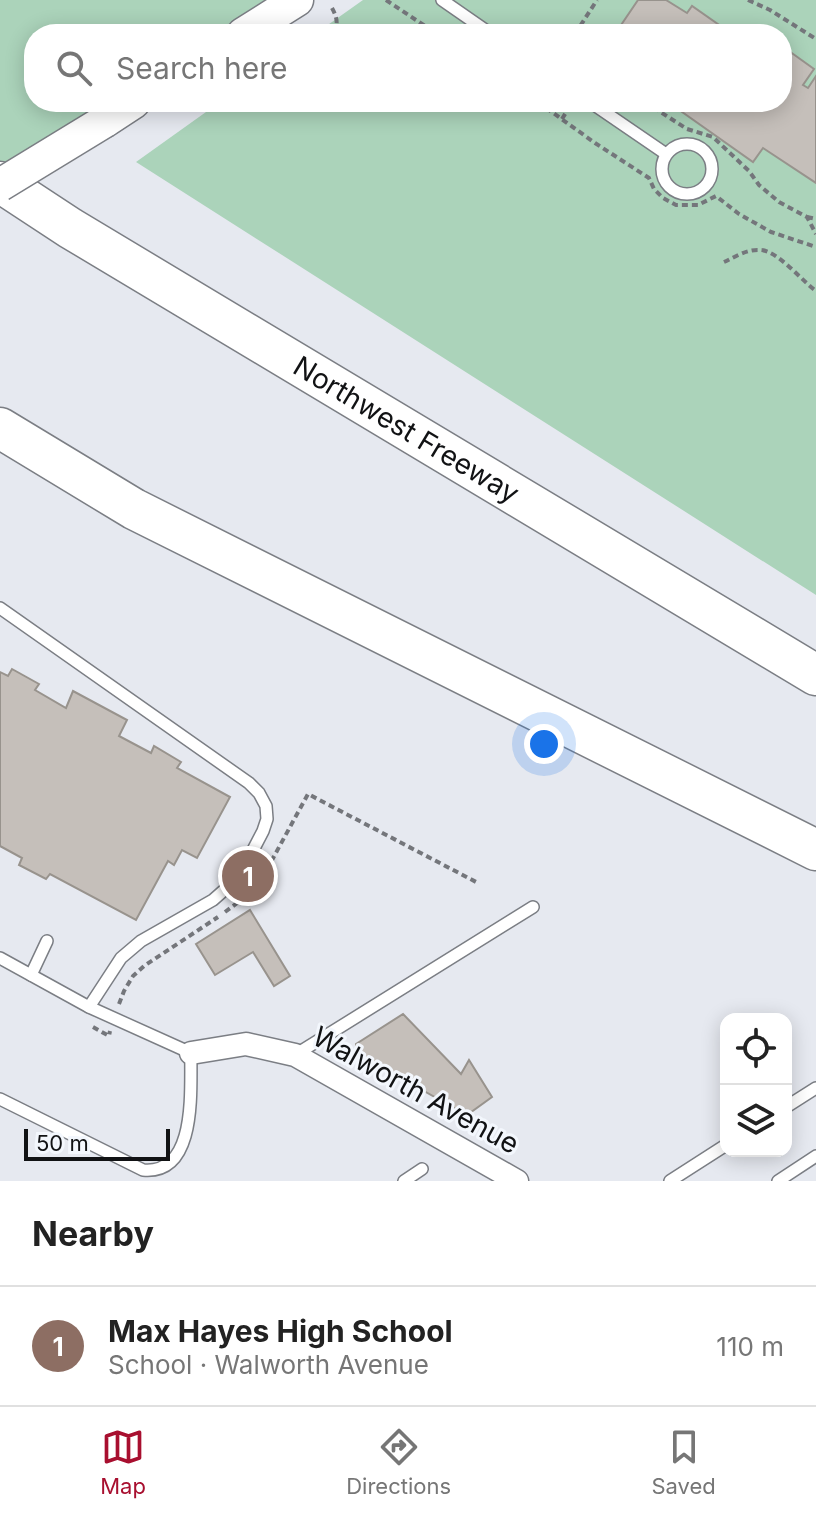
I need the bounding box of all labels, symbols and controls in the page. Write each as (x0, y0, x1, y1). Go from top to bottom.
search box (24, 24, 792, 112)
icon: search (52, 46, 96, 90)
text: Search here (116, 50, 288, 86)
street label: Northwest Freeway (287, 349, 525, 510)
your location (524, 724, 564, 764)
pin: 1 (222, 846, 274, 906)
map controls (720, 1013, 792, 1157)
button: locate (720, 1013, 792, 1085)
street label: Walworth Avenue (307, 1019, 525, 1161)
button: layers (720, 1085, 792, 1157)
scale bar (24, 1125, 170, 1161)
text: 50 m (36, 1130, 89, 1156)
text: Nearby (32, 1213, 154, 1254)
text: Max Hayes High School (108, 1313, 453, 1349)
text: 1 (52, 1331, 64, 1362)
text: 110 m (716, 1331, 784, 1362)
text: School · Walworth Avenue (108, 1349, 429, 1380)
tab: Map (100, 1425, 146, 1499)
tab: Directions (346, 1425, 451, 1499)
tab: Saved (651, 1425, 716, 1499)

